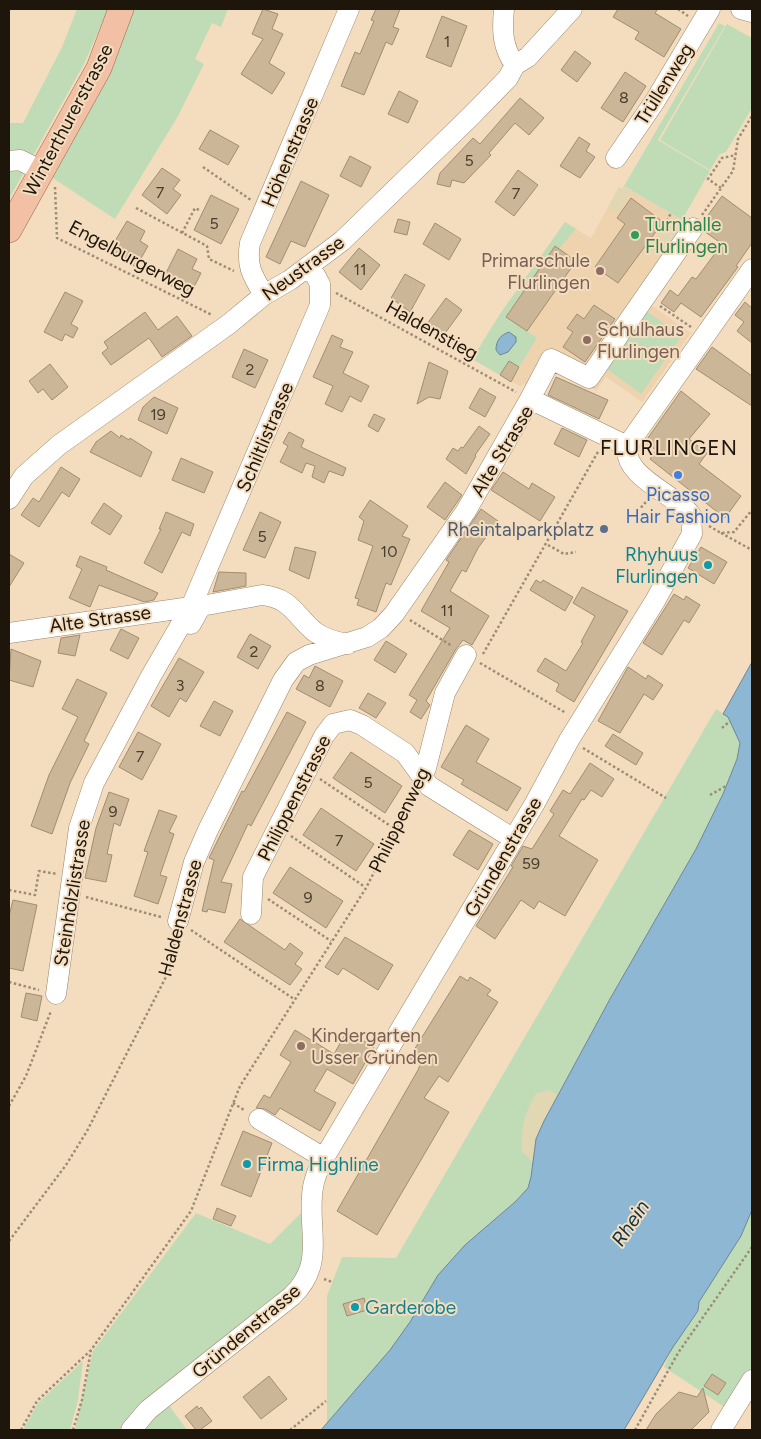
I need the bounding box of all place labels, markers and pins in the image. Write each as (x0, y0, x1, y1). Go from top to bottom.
place label: Turnhalle Flurlingen (645, 213, 728, 258)
marker: Turnhalle Flurlingen (629, 229, 641, 241)
place label: Primarschule Flurlingen (481, 249, 590, 294)
marker: Primarschule Flurlingen (594, 265, 606, 277)
place label: Schulhaus Flurlingen (597, 318, 684, 363)
marker: Schulhaus Flurlingen (581, 334, 593, 346)
marker: Picasso Hair Fashion (672, 469, 684, 481)
place label: Picasso Hair Fashion (626, 483, 730, 528)
place label: Rheintalparkplatz (447, 518, 594, 541)
marker: Rheintalparkplatz (598, 523, 610, 535)
place label: Rhyhuus Flurlingen (615, 543, 698, 588)
marker: Rhyhuus Flurlingen (702, 559, 714, 571)
place label: Kindergarten Usser Gründen (311, 1024, 438, 1069)
marker: Kindergarten Usser Gründen (295, 1040, 307, 1052)
place label: Firma Highline (257, 1153, 379, 1176)
marker: Firma Highline (241, 1158, 253, 1170)
place label: Garderobe (365, 1296, 456, 1319)
marker: Garderobe (349, 1301, 361, 1313)

